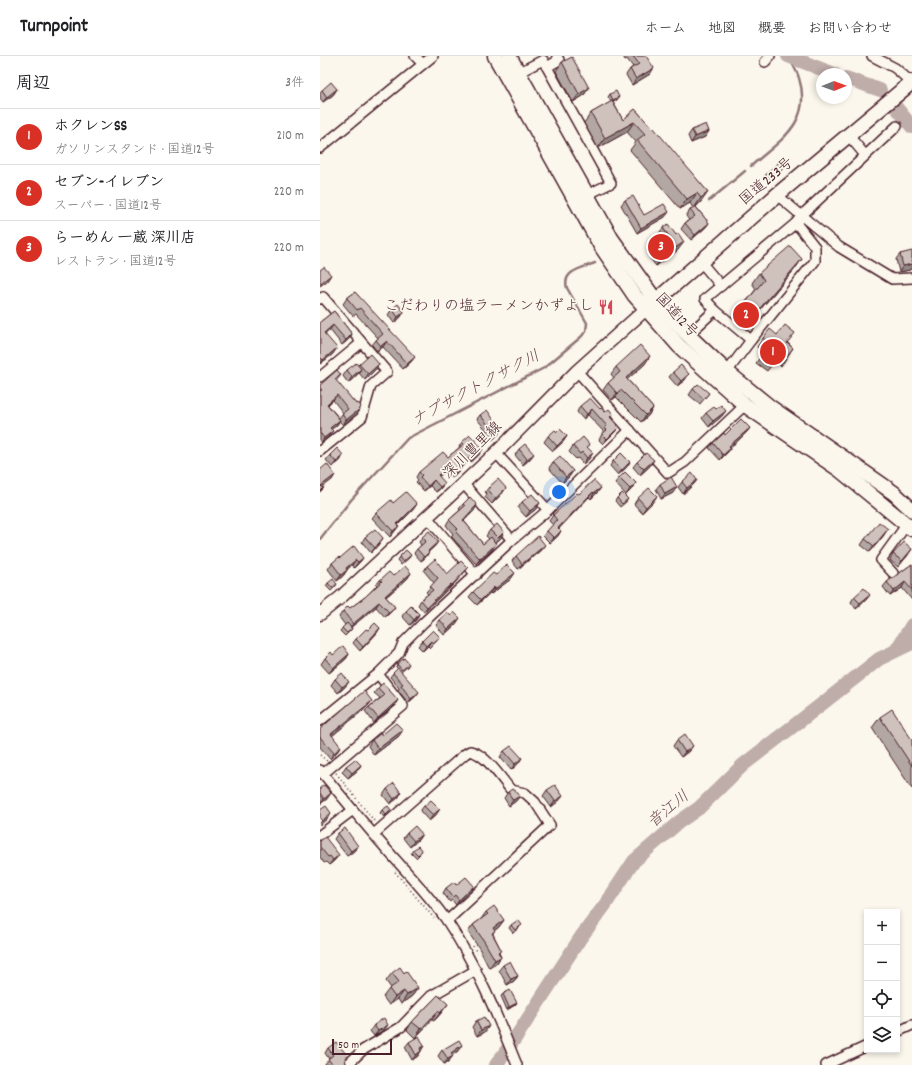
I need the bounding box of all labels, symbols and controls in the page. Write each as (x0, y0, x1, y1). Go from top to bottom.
text: Turnpoint (20, 14, 88, 41)
text: ホーム (645, 19, 686, 39)
text: 地図 (708, 19, 736, 39)
text: 概要 (758, 19, 786, 39)
text: お問い合わせ (808, 19, 892, 39)
north arrow (816, 68, 852, 104)
text: 周辺 (16, 73, 50, 97)
text: 3件 (285, 74, 304, 93)
text: ホクレンSS (54, 116, 127, 138)
text: 1 (28, 127, 30, 146)
text: 210 m (276, 127, 304, 146)
text: ガソリンスタンド · 国道12号 (54, 141, 215, 160)
street label: 国道233号 (735, 153, 799, 211)
text: セブン-イレブン (54, 172, 164, 194)
text: 2 (26, 183, 32, 202)
text: 220 m (274, 183, 304, 202)
text: スーパー · 国道12号 (54, 197, 162, 216)
text: らーめん 一蔵 深川店 (54, 228, 196, 250)
pin: 3 (648, 232, 674, 262)
text: 3 (26, 239, 32, 258)
text: 220 m (274, 239, 304, 258)
text: レストラン · 国道12号 (54, 253, 177, 272)
street label: 国道12号 (649, 288, 703, 344)
place label: こだわりの塩ラーメンかずよし (384, 296, 594, 318)
restaurant icon: こだわりの塩ラーメンかずよし (597, 298, 615, 316)
pin: 2 (733, 300, 759, 330)
pin: 1 (760, 337, 786, 367)
water label: ナプサクトクサク川 (408, 345, 544, 433)
street label: 深川豊里線 (438, 417, 508, 485)
your location (549, 482, 569, 502)
water label: 音江川 (643, 786, 695, 834)
map controls (864, 909, 900, 1053)
button: + (864, 909, 900, 945)
button: − (864, 945, 900, 981)
button: locate (864, 981, 900, 1017)
button: layers (864, 1017, 900, 1053)
scale bar (332, 1037, 392, 1056)
text: 50 m (338, 1038, 359, 1054)

